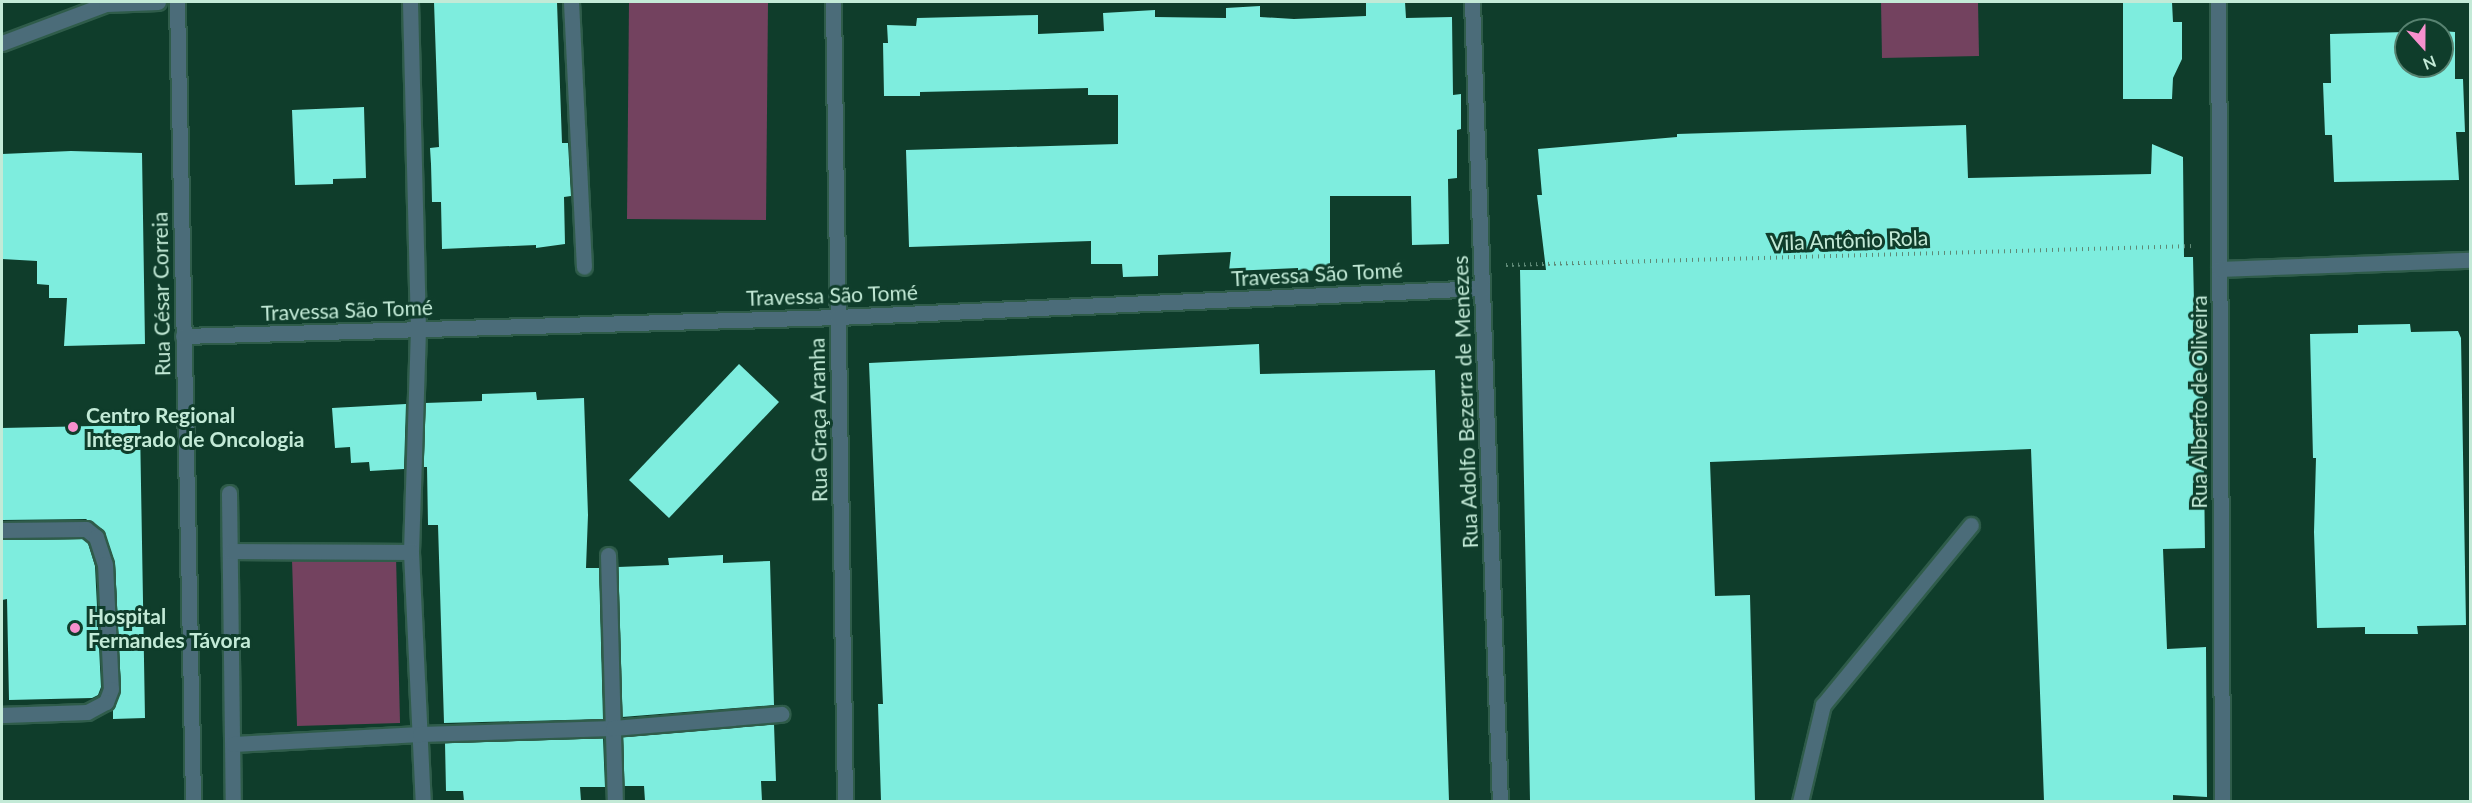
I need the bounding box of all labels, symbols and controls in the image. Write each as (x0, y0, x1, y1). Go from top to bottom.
north arrow (2394, 18, 2454, 78)
text: N (2421, 52, 2439, 74)
street label: Rua César Correia (147, 211, 175, 377)
street label: Vila Antônio Rola (1769, 225, 1929, 255)
street label: Rua Adolfo Bezerra de Menezes (1447, 255, 1483, 549)
street label: Travessa São Tomé (1230, 257, 1404, 291)
street label: Travessa São Tomé (745, 279, 919, 311)
street label: Travessa São Tomé (260, 294, 434, 326)
street label: Rua Alberto de Oliveira (2186, 295, 2212, 509)
street label: Rua Graça Aranha (804, 337, 832, 503)
place label: Centro Regional Integrado de Oncologia (86, 402, 304, 452)
marker: Centro Regional Integrado de Oncologia (64, 418, 82, 436)
place label: Hospital Fernandes Távora (88, 603, 252, 653)
marker: Hospital Fernandes Távora (66, 619, 84, 637)

